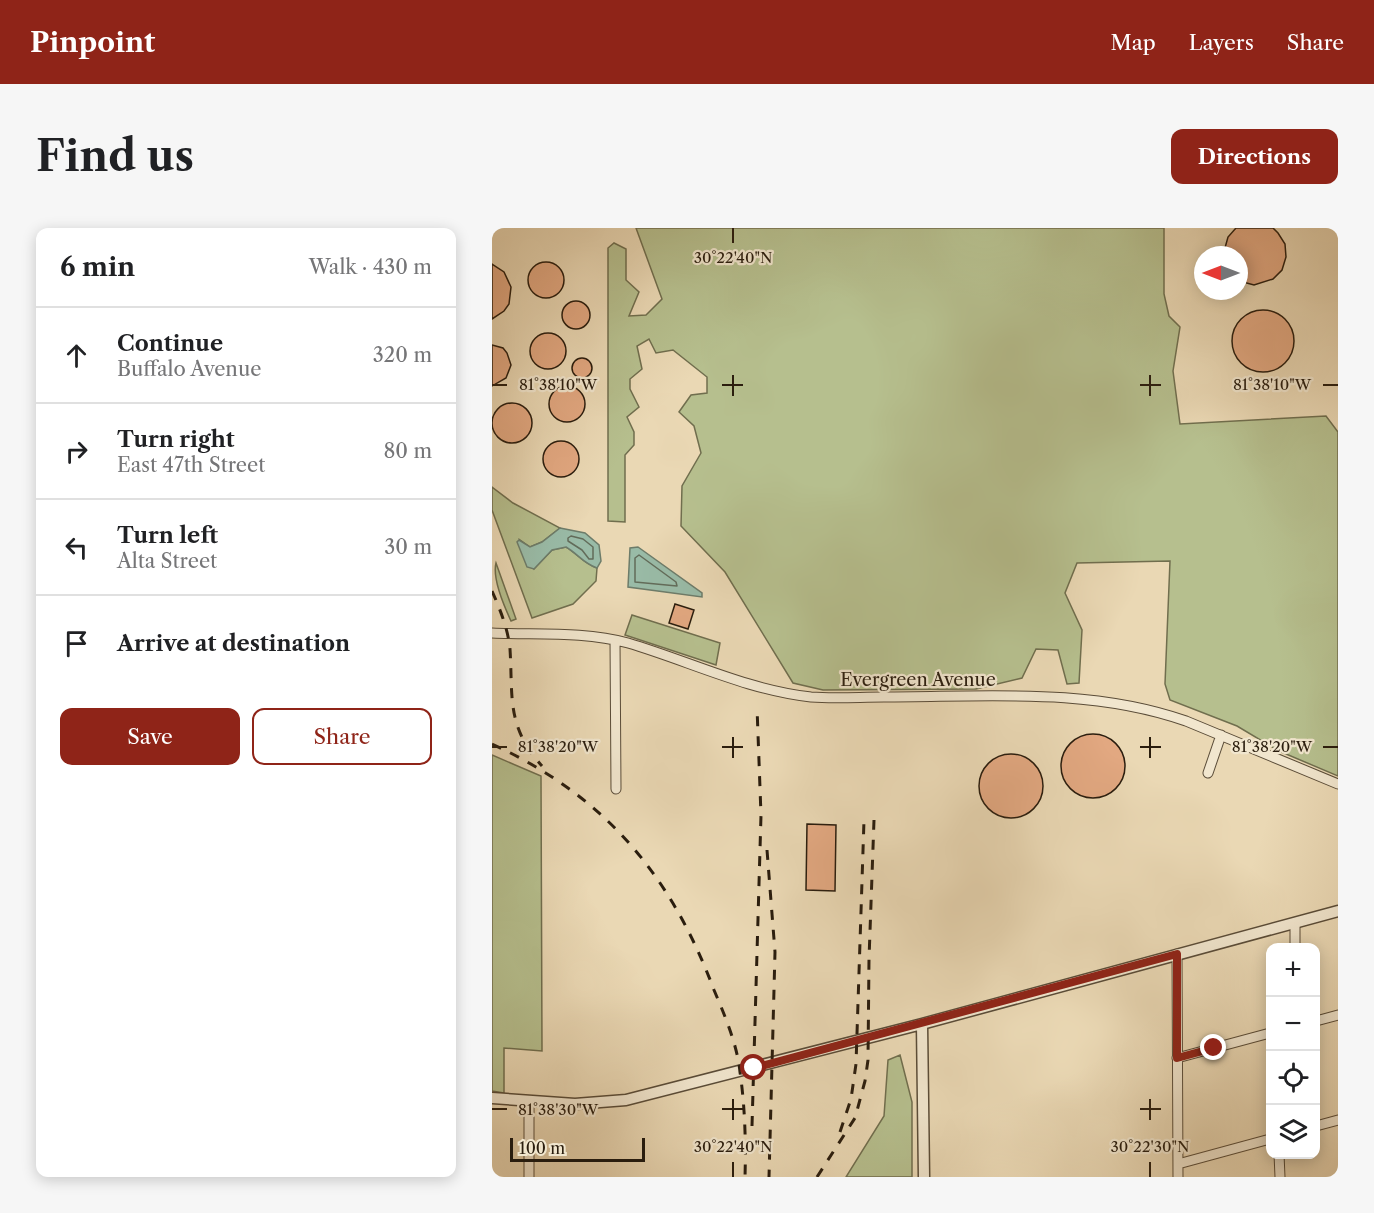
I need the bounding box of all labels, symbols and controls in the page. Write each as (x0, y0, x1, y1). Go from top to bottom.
text: Pinpoint (30, 25, 155, 59)
text: Map (1111, 30, 1156, 55)
text: Layers (1189, 30, 1254, 55)
text: Share (1287, 30, 1344, 55)
button: Directions (1171, 129, 1338, 184)
text: Find us (36, 130, 194, 182)
north arrow (1194, 246, 1248, 300)
text: 30°22'40"N (694, 248, 772, 267)
text: 6 min (60, 251, 135, 283)
text: Walk · 430 m (309, 255, 432, 279)
text: Continue (117, 330, 223, 357)
icon: ahead (60, 339, 93, 372)
text: 320 m (373, 343, 432, 367)
text: Buffalo Avenue (117, 357, 261, 381)
text: 81°38'10"W (519, 375, 598, 394)
text: 81°38'10"W (1233, 375, 1312, 394)
text: Turn right (117, 426, 235, 453)
icon: right (60, 435, 93, 468)
text: 80 m (384, 439, 432, 463)
text: East 47th Street (117, 453, 265, 477)
text: Turn left (117, 522, 218, 549)
icon: left (60, 531, 93, 564)
text: 30 m (384, 535, 432, 559)
text: Alta Street (117, 549, 217, 573)
icon: arrive (60, 627, 93, 660)
text: Arrive at destination (117, 630, 350, 657)
street label: Evergreen Avenue (840, 669, 996, 691)
button: Save (60, 708, 240, 765)
button: Share (252, 708, 432, 765)
text: 81°38'20"W (518, 737, 599, 756)
text: 81°38'20"W (1232, 737, 1313, 756)
map controls (1266, 943, 1320, 1159)
button: + (1266, 943, 1320, 997)
button: − (1266, 997, 1320, 1051)
route end (1200, 1034, 1226, 1060)
button: locate (1266, 1051, 1320, 1105)
route start (740, 1054, 766, 1080)
text: 81°38'30"W (518, 1100, 599, 1119)
button: layers (1266, 1105, 1320, 1159)
scale bar (510, 1135, 645, 1162)
text: 30°22'40"N (694, 1137, 772, 1156)
text: 30°22'30"N (1111, 1137, 1189, 1156)
text: 100 m (519, 1138, 565, 1158)

